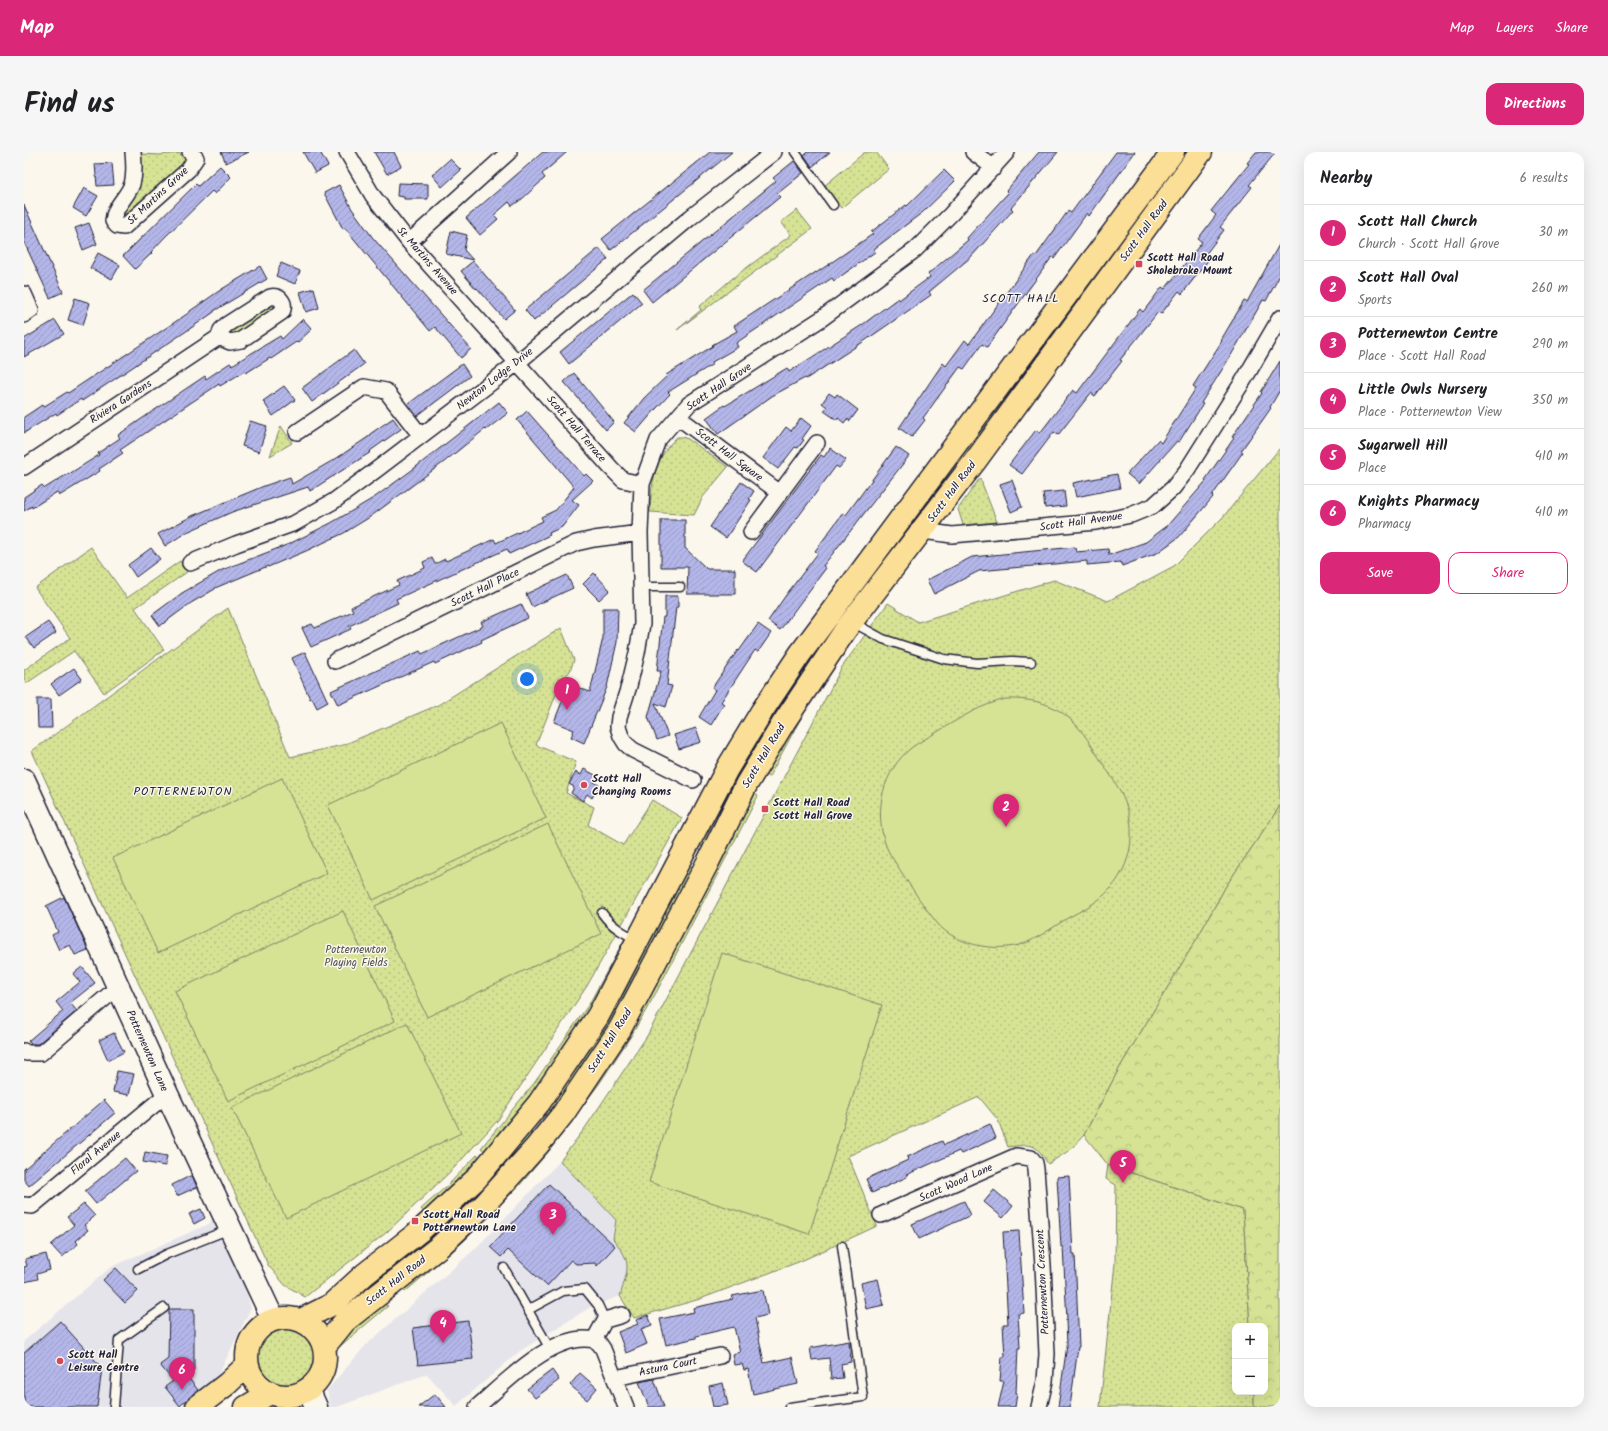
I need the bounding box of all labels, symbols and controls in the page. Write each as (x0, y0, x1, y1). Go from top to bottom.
text: Map (20, 13, 54, 43)
text: Map (1450, 17, 1474, 39)
text: Layers (1496, 17, 1534, 39)
text: Share (1556, 17, 1588, 39)
text: Find us (24, 82, 115, 127)
button: Directions (1486, 83, 1584, 125)
street label: St Martins Grove (123, 163, 193, 229)
text: Nearby (1320, 165, 1372, 192)
text: 6 results (1520, 168, 1568, 189)
street label: Scott Hall Road (1115, 196, 1173, 266)
text: Scott Hall Church (1358, 210, 1477, 234)
text: 1 (1331, 222, 1335, 243)
text: 30 m (1539, 222, 1568, 243)
street label: St Martins Avenue (392, 223, 462, 299)
text: Church · Scott Hall Grove (1358, 234, 1499, 255)
place label: Scott Hall Road Sholebroke Mount (1147, 249, 1234, 280)
marker: Scott Hall Road Sholebroke Mount (1134, 259, 1144, 269)
text: Scott Hall Oval (1358, 266, 1458, 290)
text: 2 (1329, 278, 1337, 299)
text: 260 m (1531, 278, 1568, 299)
district label: SCOTT HALL (982, 289, 1060, 308)
text: Sports (1358, 290, 1392, 311)
text: Potternewton Centre (1358, 322, 1498, 346)
text: 3 (1329, 334, 1337, 355)
text: 290 m (1532, 334, 1568, 355)
street label: Newton Lodge Drive (453, 343, 537, 415)
text: Place · Scott Hall Road (1358, 346, 1486, 367)
street label: Scott Hall Grove (682, 358, 756, 416)
street label: Riviera Gardens (86, 375, 156, 429)
text: Little Owls Nursery (1358, 378, 1487, 402)
text: 4 (1329, 390, 1337, 411)
text: 350 m (1532, 390, 1568, 411)
street label: Scott Hall Terrace (542, 391, 610, 467)
text: Place · Potternewton View (1358, 402, 1502, 423)
street label: Scott Hall Square (691, 423, 767, 487)
text: Sugarwell Hill (1358, 434, 1447, 458)
text: 5 (1330, 446, 1336, 467)
text: 410 m (1535, 446, 1568, 467)
street label: Scott Hall Road (923, 457, 981, 527)
text: Place (1358, 458, 1386, 479)
text: Knights Pharmacy (1358, 490, 1479, 514)
text: 6 (1329, 502, 1337, 523)
text: 410 m (1535, 502, 1568, 523)
street label: Scott Hall Avenue (1038, 507, 1124, 537)
text: Pharmacy (1358, 514, 1411, 535)
button: Save (1320, 552, 1440, 594)
button: Share (1448, 552, 1568, 594)
street label: Scott Hall Place (448, 564, 523, 612)
your location (517, 669, 537, 689)
pin: 1 (554, 677, 580, 710)
street label: Scott Hall Road (737, 720, 791, 792)
place label: Scott Hall Changing Rooms (592, 770, 672, 801)
marker: Scott Hall Changing Rooms (579, 780, 589, 790)
district label: POTTERNEWTON (133, 782, 233, 801)
place label: Scott Hall Road Scott Hall Grove (773, 794, 853, 825)
pin: 2 (993, 794, 1019, 827)
marker: Scott Hall Road Scott Hall Grove (760, 804, 770, 814)
park label: Potternewton Playing Fields (324, 941, 388, 972)
street label: Scott Hall Road (583, 1005, 637, 1077)
street label: Potternewton Lane (121, 1007, 173, 1095)
street label: Floral Avenue (67, 1126, 125, 1180)
pin: 5 (1110, 1150, 1136, 1183)
street label: Scott Wood Lane (916, 1159, 996, 1207)
pin: 3 (540, 1202, 566, 1235)
place label: Scott Hall Road Potternewton Lane (423, 1206, 517, 1237)
marker: Scott Hall Road Potternewton Lane (410, 1216, 420, 1226)
street label: Potternewton Crescent (1031, 1228, 1055, 1335)
street label: Scott Hall Road (362, 1251, 431, 1311)
pin: 4 (430, 1310, 456, 1343)
map controls (1232, 1323, 1268, 1395)
button: + (1232, 1323, 1268, 1359)
place label: Scott Hall Leisure Centre (68, 1346, 139, 1377)
street label: Astura Court (637, 1352, 699, 1382)
marker: Scott Hall Leisure Centre (55, 1356, 65, 1366)
pin: 6 (169, 1357, 195, 1390)
button: − (1232, 1359, 1268, 1395)

